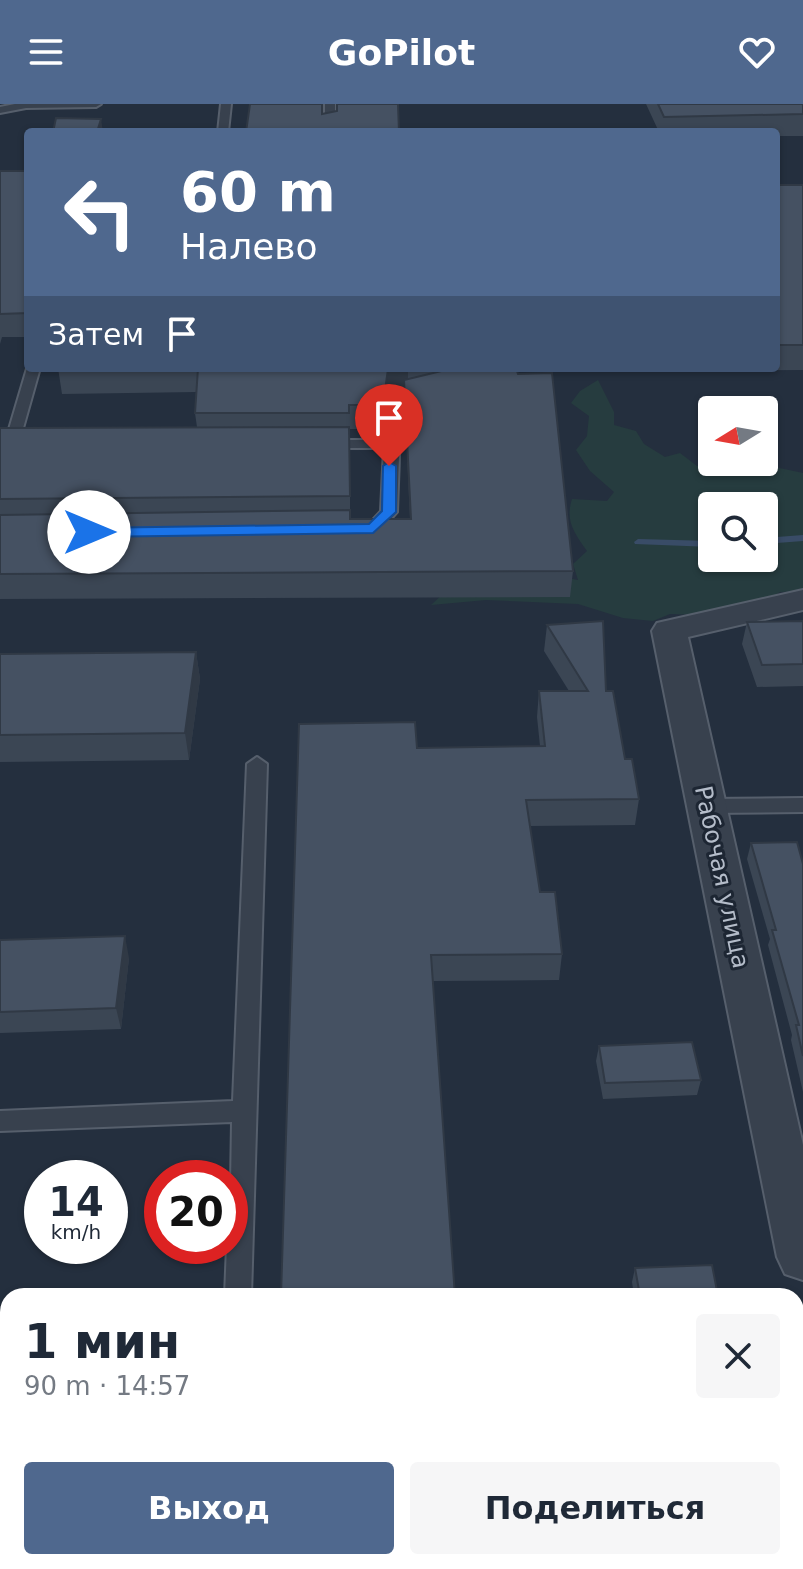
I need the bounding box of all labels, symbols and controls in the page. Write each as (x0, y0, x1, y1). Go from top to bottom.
icon: menu (24, 30, 68, 74)
icon: heart (735, 30, 779, 74)
text: GoPilot (328, 32, 475, 73)
text: 60 m (180, 159, 336, 224)
icon: left (48, 160, 152, 264)
text: Налево (180, 226, 318, 267)
icon: arrive (160, 312, 204, 356)
text: Затем (48, 317, 144, 352)
pin (355, 384, 423, 466)
icon: arrive (367, 396, 411, 440)
north arrow (698, 396, 778, 476)
map controls (698, 396, 778, 572)
position arrow (47, 490, 131, 574)
button: search (698, 492, 778, 572)
street label: Рабочая улица (689, 783, 755, 971)
speed limit sign: 20 (144, 1160, 248, 1264)
text: 14 (48, 1179, 104, 1225)
text: km/h (51, 1220, 101, 1244)
text: 1 мин (24, 1313, 180, 1369)
button: close (696, 1314, 780, 1398)
text: 90 m · 14:57 (24, 1371, 190, 1401)
button: Выход (24, 1462, 394, 1554)
button: Поделиться (410, 1462, 780, 1554)

